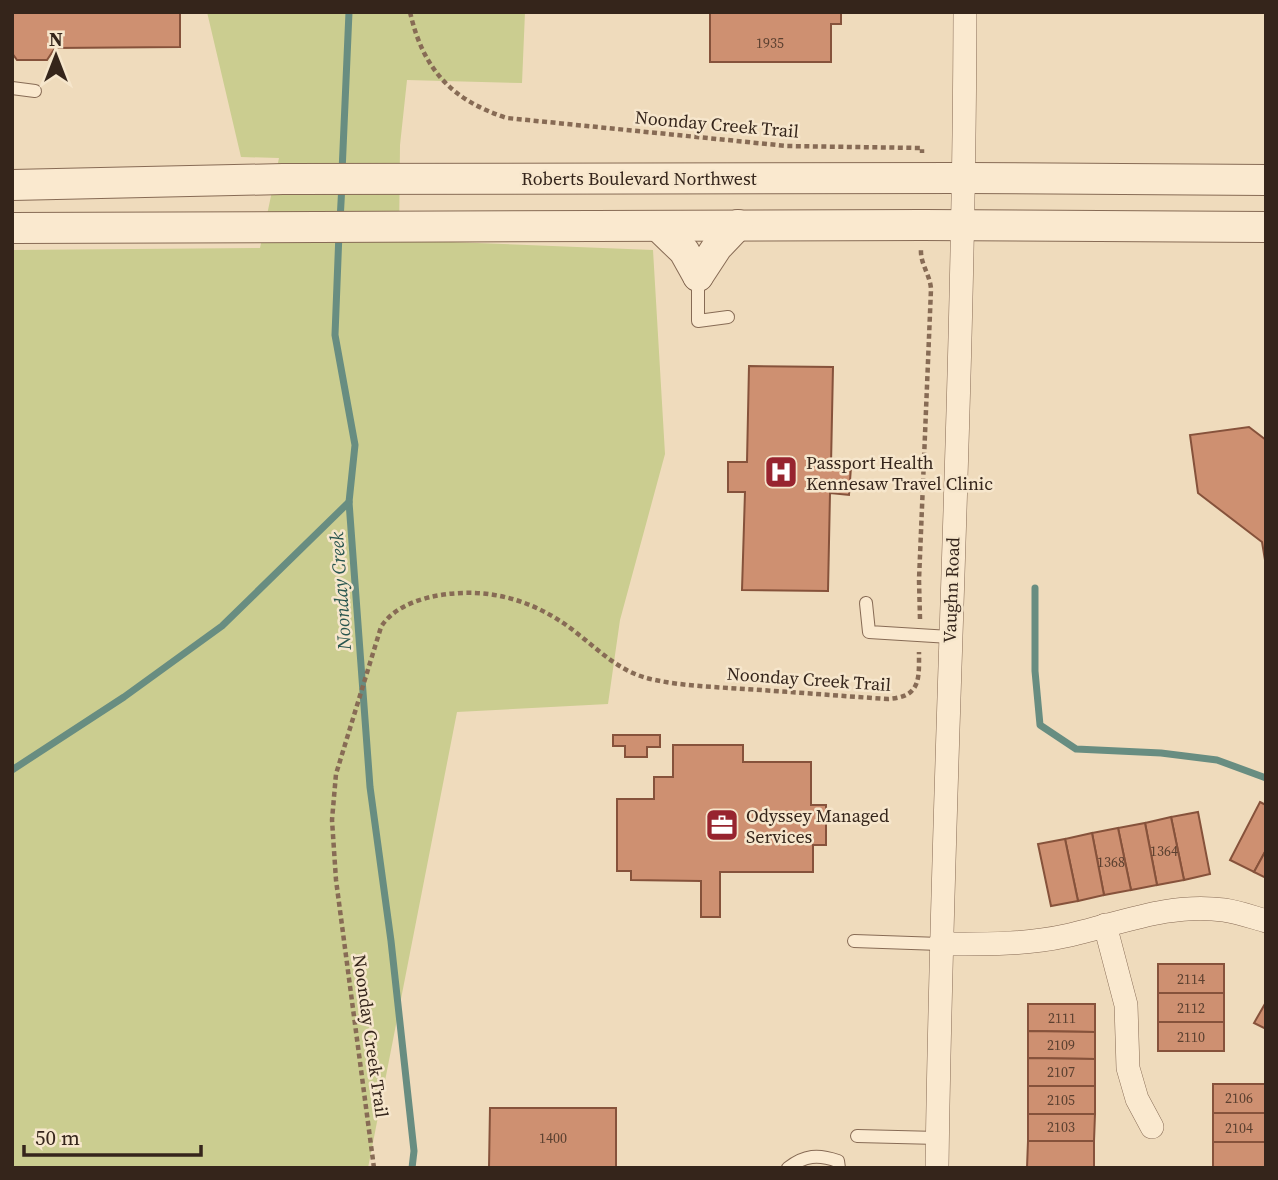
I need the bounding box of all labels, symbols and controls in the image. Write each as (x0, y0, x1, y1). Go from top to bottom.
north arrow (21, 21, 91, 91)
text: N (49, 26, 63, 52)
house number: 1935 (756, 33, 784, 53)
street label: Noonday Creek Trail (634, 104, 800, 144)
street label: Roberts Boulevard Northwest (521, 166, 757, 191)
place label: Passport Health Kennesaw Travel Clinic (806, 450, 993, 496)
hospital icon: Passport Health Kennesaw Travel Clinic (762, 453, 800, 491)
water label: Noonday Creek (323, 531, 357, 652)
street label: Vaughn Road (937, 537, 965, 643)
street label: Noonday Creek Trail (726, 661, 892, 697)
place label: Odyssey Managed Services (746, 803, 889, 849)
office icon: Odyssey Managed Services (703, 806, 741, 844)
house number: 1364 (1150, 841, 1178, 861)
house number: 1368 (1097, 852, 1125, 872)
street label: Noonday Creek Trail (347, 953, 395, 1119)
house number: 2114 (1177, 969, 1205, 989)
house number: 2112 (1177, 998, 1205, 1018)
house number: 2111 (1048, 1008, 1076, 1028)
house number: 2110 (1177, 1027, 1205, 1047)
house number: 2109 (1047, 1035, 1075, 1055)
house number: 2107 (1047, 1062, 1075, 1082)
house number: 2106 (1225, 1088, 1253, 1108)
house number: 2105 (1047, 1090, 1075, 1110)
scale bar (24, 1114, 201, 1158)
house number: 2103 (1047, 1117, 1075, 1137)
house number: 2104 (1225, 1118, 1253, 1138)
text: 50 m (35, 1123, 80, 1152)
house number: 1400 (539, 1128, 567, 1148)

